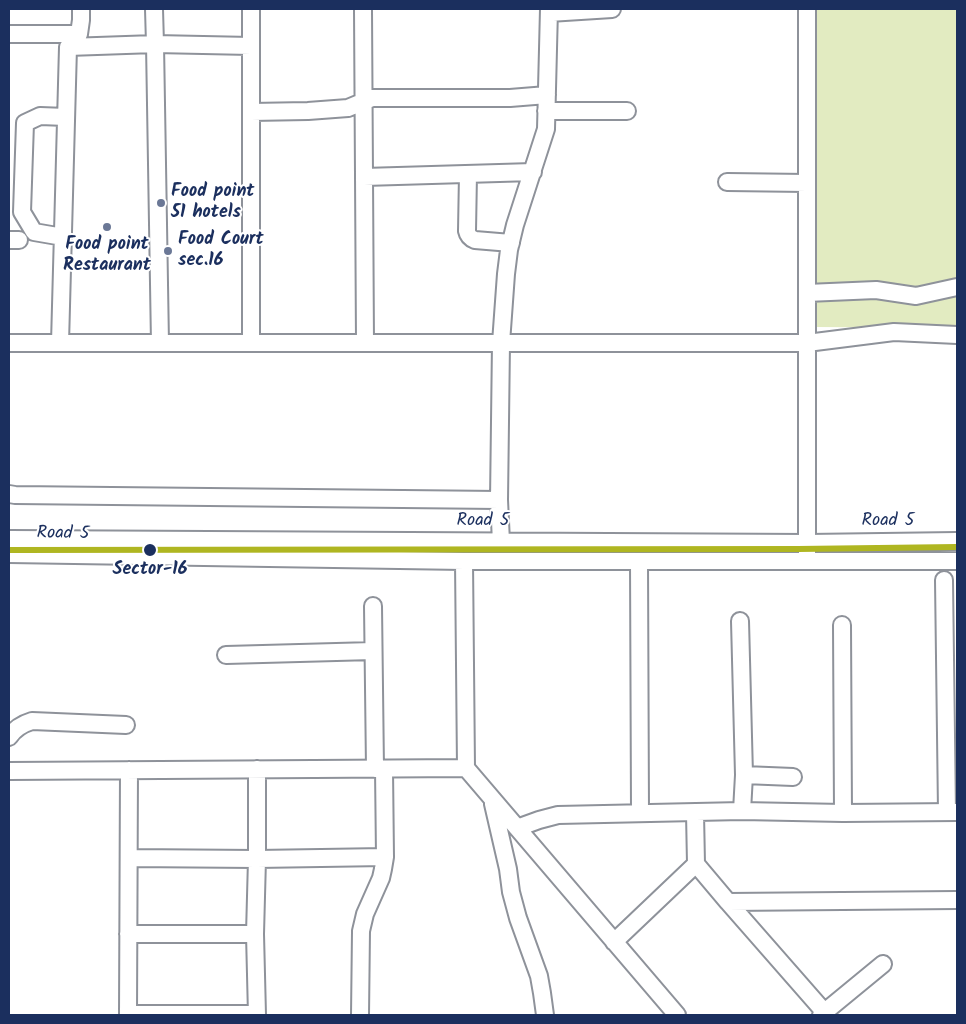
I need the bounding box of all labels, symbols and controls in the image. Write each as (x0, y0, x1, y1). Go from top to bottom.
place label: Food point 51 hotels (171, 182, 254, 224)
marker: Food point 51 hotels (155, 197, 167, 209)
marker: Food point Restaurant (101, 221, 113, 233)
place label: Food Court sec.16 (178, 230, 263, 272)
place label: Food point Restaurant (63, 235, 151, 278)
marker: Food Court sec.16 (162, 245, 174, 257)
street label: Road 5 (457, 511, 509, 533)
street label: Road 5 (862, 511, 914, 533)
street label: Road 5 (36, 524, 90, 546)
marker: Sector-16 (142, 542, 158, 558)
place label: Sector-16 (112, 560, 188, 582)

